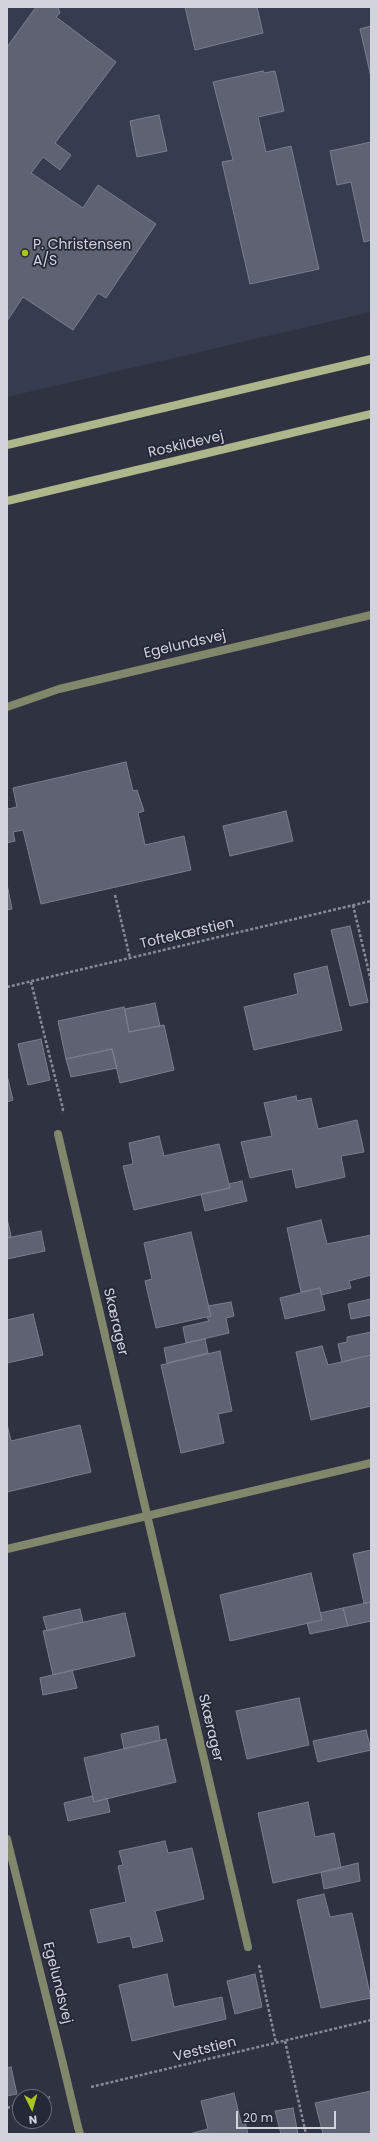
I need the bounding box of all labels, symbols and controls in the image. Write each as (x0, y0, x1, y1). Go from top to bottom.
place label: P. Christensen A/S (33, 237, 131, 270)
marker: P. Christensen A/S (20, 248, 30, 258)
street label: Roskildevej (147, 428, 225, 462)
street label: Egelundsvej (142, 627, 228, 663)
street label: Toftekærstien (138, 915, 236, 953)
street label: Skærager (99, 1287, 131, 1357)
street label: Skærager (194, 1693, 226, 1763)
street label: Egelundsvej (39, 1940, 75, 2026)
street label: Veststien (172, 2034, 238, 2066)
north arrow (12, 2089, 52, 2129)
scale bar (238, 2103, 338, 2129)
text: 20 m (243, 2109, 273, 2126)
text: N (28, 2112, 38, 2128)

